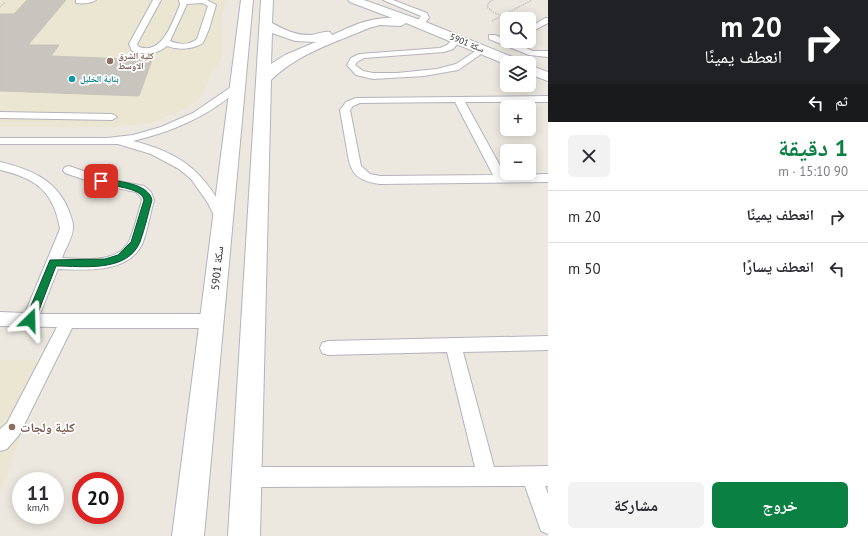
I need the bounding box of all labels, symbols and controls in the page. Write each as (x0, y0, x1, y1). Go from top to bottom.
text: 20 m (721, 8, 782, 45)
map controls (500, 12, 536, 180)
button: search (500, 12, 536, 48)
icon: right (796, 16, 848, 68)
street label: سكة 5901 (448, 31, 486, 54)
text: انعطف يمينًا (705, 45, 782, 68)
place label: كلية الشرق الاوسط (118, 50, 154, 71)
marker: كلية الشرق الاوسط (105, 56, 115, 66)
button: layers (500, 56, 536, 92)
place label: بناية الخليل (80, 73, 119, 85)
marker: بناية الخليل (67, 74, 77, 84)
text: ثم (835, 91, 848, 110)
icon: left (805, 92, 827, 114)
button: + (500, 100, 536, 136)
text: 1 دقيقة (778, 132, 848, 163)
button: close (568, 135, 610, 177)
button: − (500, 144, 536, 180)
text: 90 m · 15:10 (778, 163, 848, 180)
pin (84, 164, 118, 198)
icon: arrive (90, 170, 112, 192)
text: انعطف يمينًا (747, 205, 814, 224)
icon: right (826, 206, 848, 228)
text: 20 m (568, 207, 601, 226)
street label: سكة 5901 (208, 245, 226, 291)
text: انعطف يسارًا (742, 257, 814, 276)
icon: left (826, 258, 848, 280)
text: 50 m (568, 259, 601, 278)
position arrow (9, 299, 51, 341)
place label: كلية ولجات (20, 419, 75, 436)
marker: كلية ولجات (7, 422, 17, 432)
speed limit sign: 20 (72, 472, 124, 524)
text: 11 (27, 480, 49, 506)
button: مشاركة (568, 482, 704, 528)
button: خروج (712, 482, 848, 528)
text: km/h (27, 501, 49, 514)

